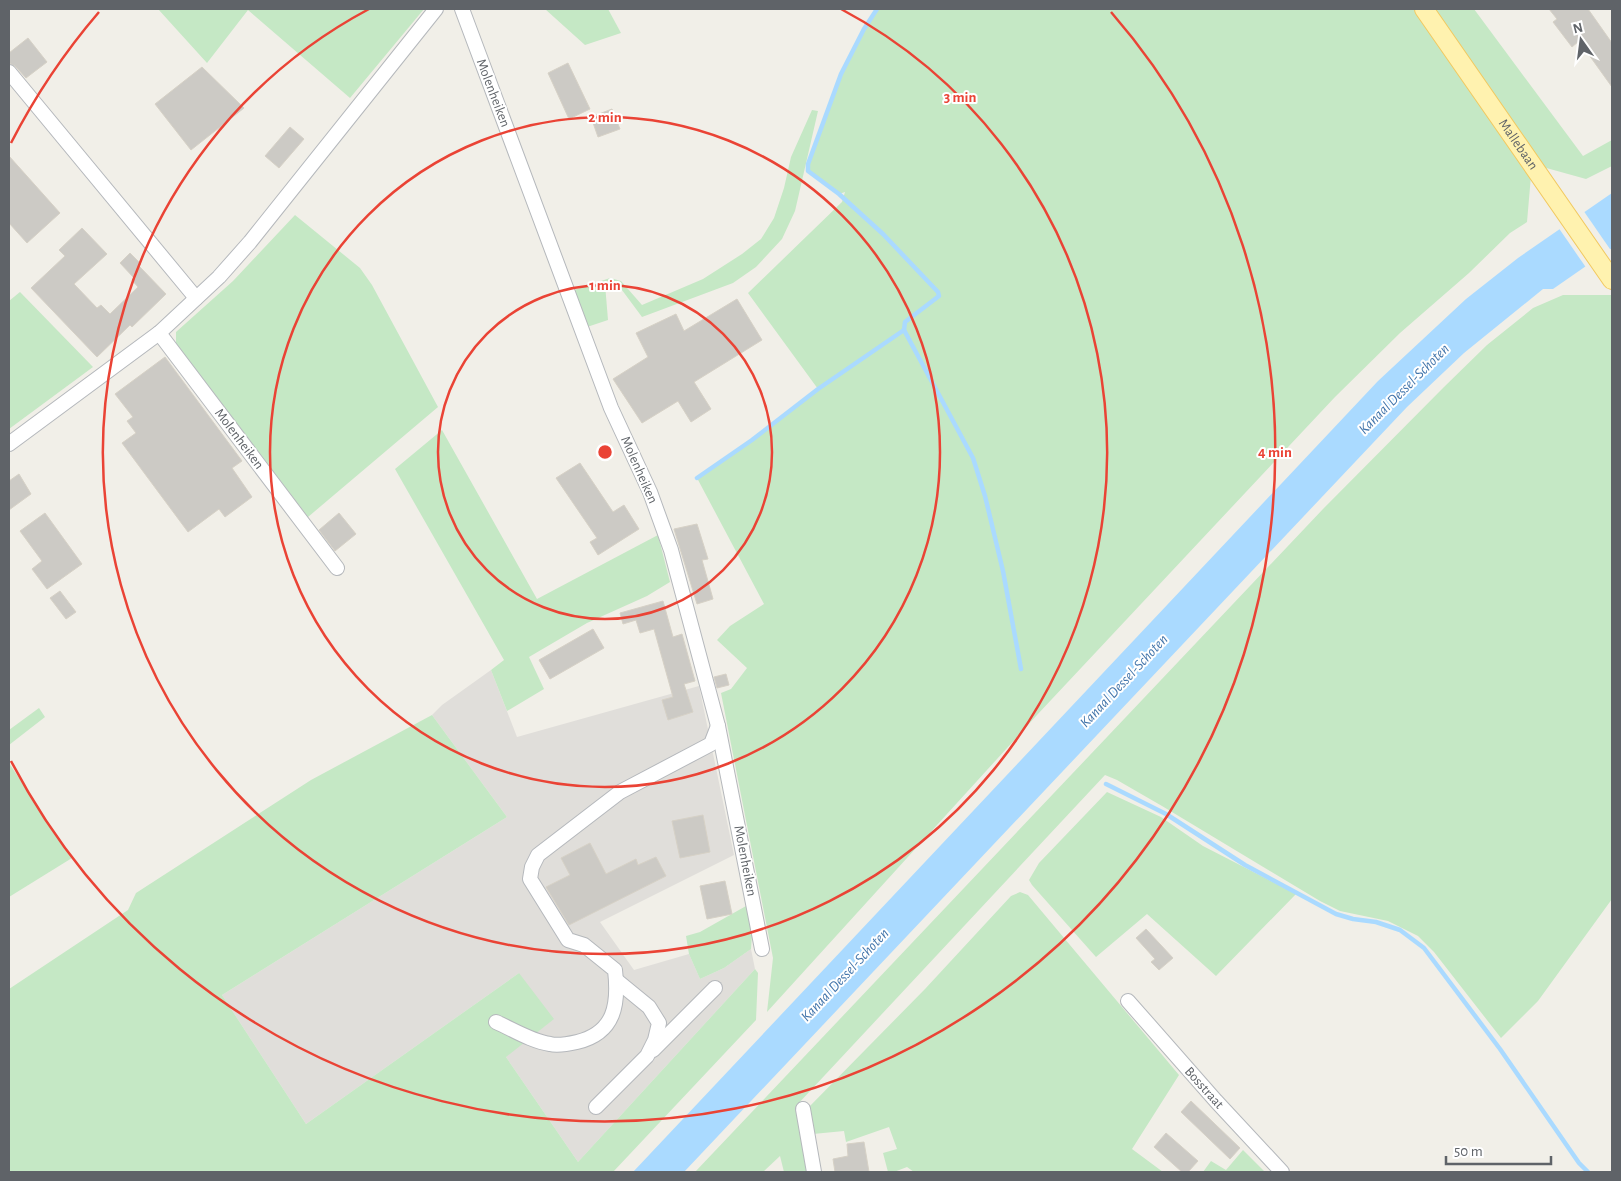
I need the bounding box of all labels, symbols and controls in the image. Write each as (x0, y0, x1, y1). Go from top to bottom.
north arrow (1556, 15, 1606, 65)
text: N (1572, 20, 1585, 36)
street label: Molenheiken (474, 57, 512, 129)
text: 3 min (944, 90, 976, 105)
text: 2 min (588, 110, 622, 125)
street label: Mallebaan (1496, 117, 1540, 172)
text: 1 min (589, 278, 621, 293)
water label: Kanaal Dessel-Schoten (1356, 341, 1452, 437)
street label: Molenheiken (212, 406, 266, 472)
street label: Molenheiken (618, 434, 660, 506)
centre of rings (596, 443, 614, 461)
text: 4 min (1258, 445, 1292, 460)
water label: Kanaal Dessel-Schoten (1077, 632, 1171, 730)
street label: Molenheiken (731, 824, 759, 898)
water label: Kanaal Dessel-Schoten (798, 926, 892, 1024)
street label: Bosstraat (1182, 1064, 1227, 1112)
scale bar (1446, 1134, 1551, 1166)
text: 50 m (1454, 1144, 1483, 1159)

